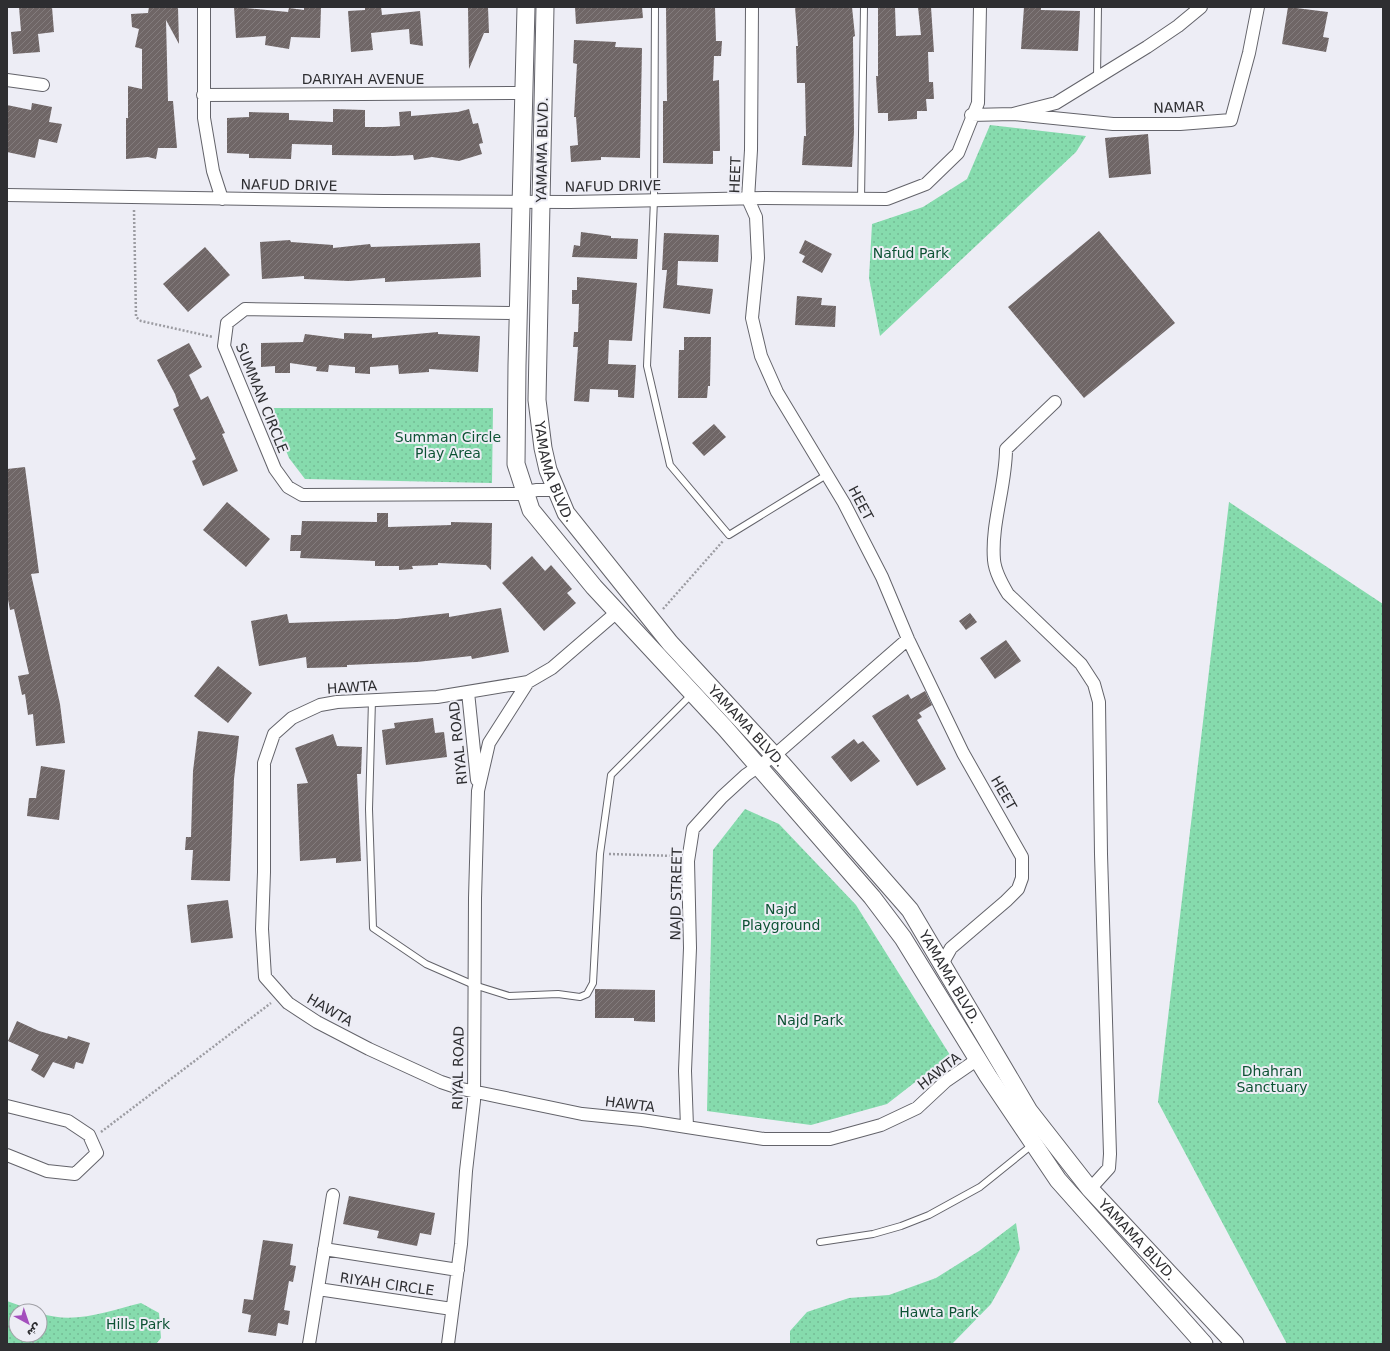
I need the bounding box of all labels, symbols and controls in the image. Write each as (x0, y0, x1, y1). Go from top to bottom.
street label: DARIYAH AVENUE (302, 71, 424, 87)
street label: YAMAMA BLVD. (533, 97, 551, 204)
street label: NAMAR (1153, 98, 1205, 116)
street label: HEET (726, 156, 744, 194)
street label: NAFUD DRIVE (241, 176, 337, 194)
street label: NAFUD DRIVE (565, 177, 661, 195)
park label: Nafud Park (873, 245, 950, 261)
street label: SUMMAN CIRCLE (233, 341, 291, 455)
street label: YAMAMA BLVD. (532, 419, 578, 525)
park label: Summan Circle Play Area (395, 429, 501, 461)
street label: HEET (845, 483, 877, 523)
street label: HAWTA (326, 677, 378, 697)
street label: YAMAMA BLVD. (704, 681, 788, 770)
street label: RIYAL ROAD (446, 700, 470, 786)
street label: HEET (988, 773, 1020, 813)
street label: NAJD STREET (667, 847, 685, 941)
park label: Najd Playground (742, 901, 820, 933)
street label: YAMAMA BLVD. (915, 927, 983, 1026)
street label: HAWTA (304, 991, 356, 1030)
park label: Najd Park (777, 1012, 844, 1028)
street label: RIYAL ROAD (449, 1026, 467, 1110)
street label: HAWTA (914, 1049, 964, 1093)
park label: Dhahran Sanctuary (1236, 1063, 1308, 1095)
street label: HAWTA (604, 1093, 656, 1115)
street label: YAMAMA BLVD. (1095, 1195, 1179, 1284)
street label: RIYAH CIRCLE (339, 1269, 435, 1299)
north arrow (8, 1303, 48, 1343)
park label: Hawta Park (899, 1304, 980, 1320)
park label: Hills Park (106, 1316, 171, 1332)
text: ش (24, 1320, 44, 1340)

